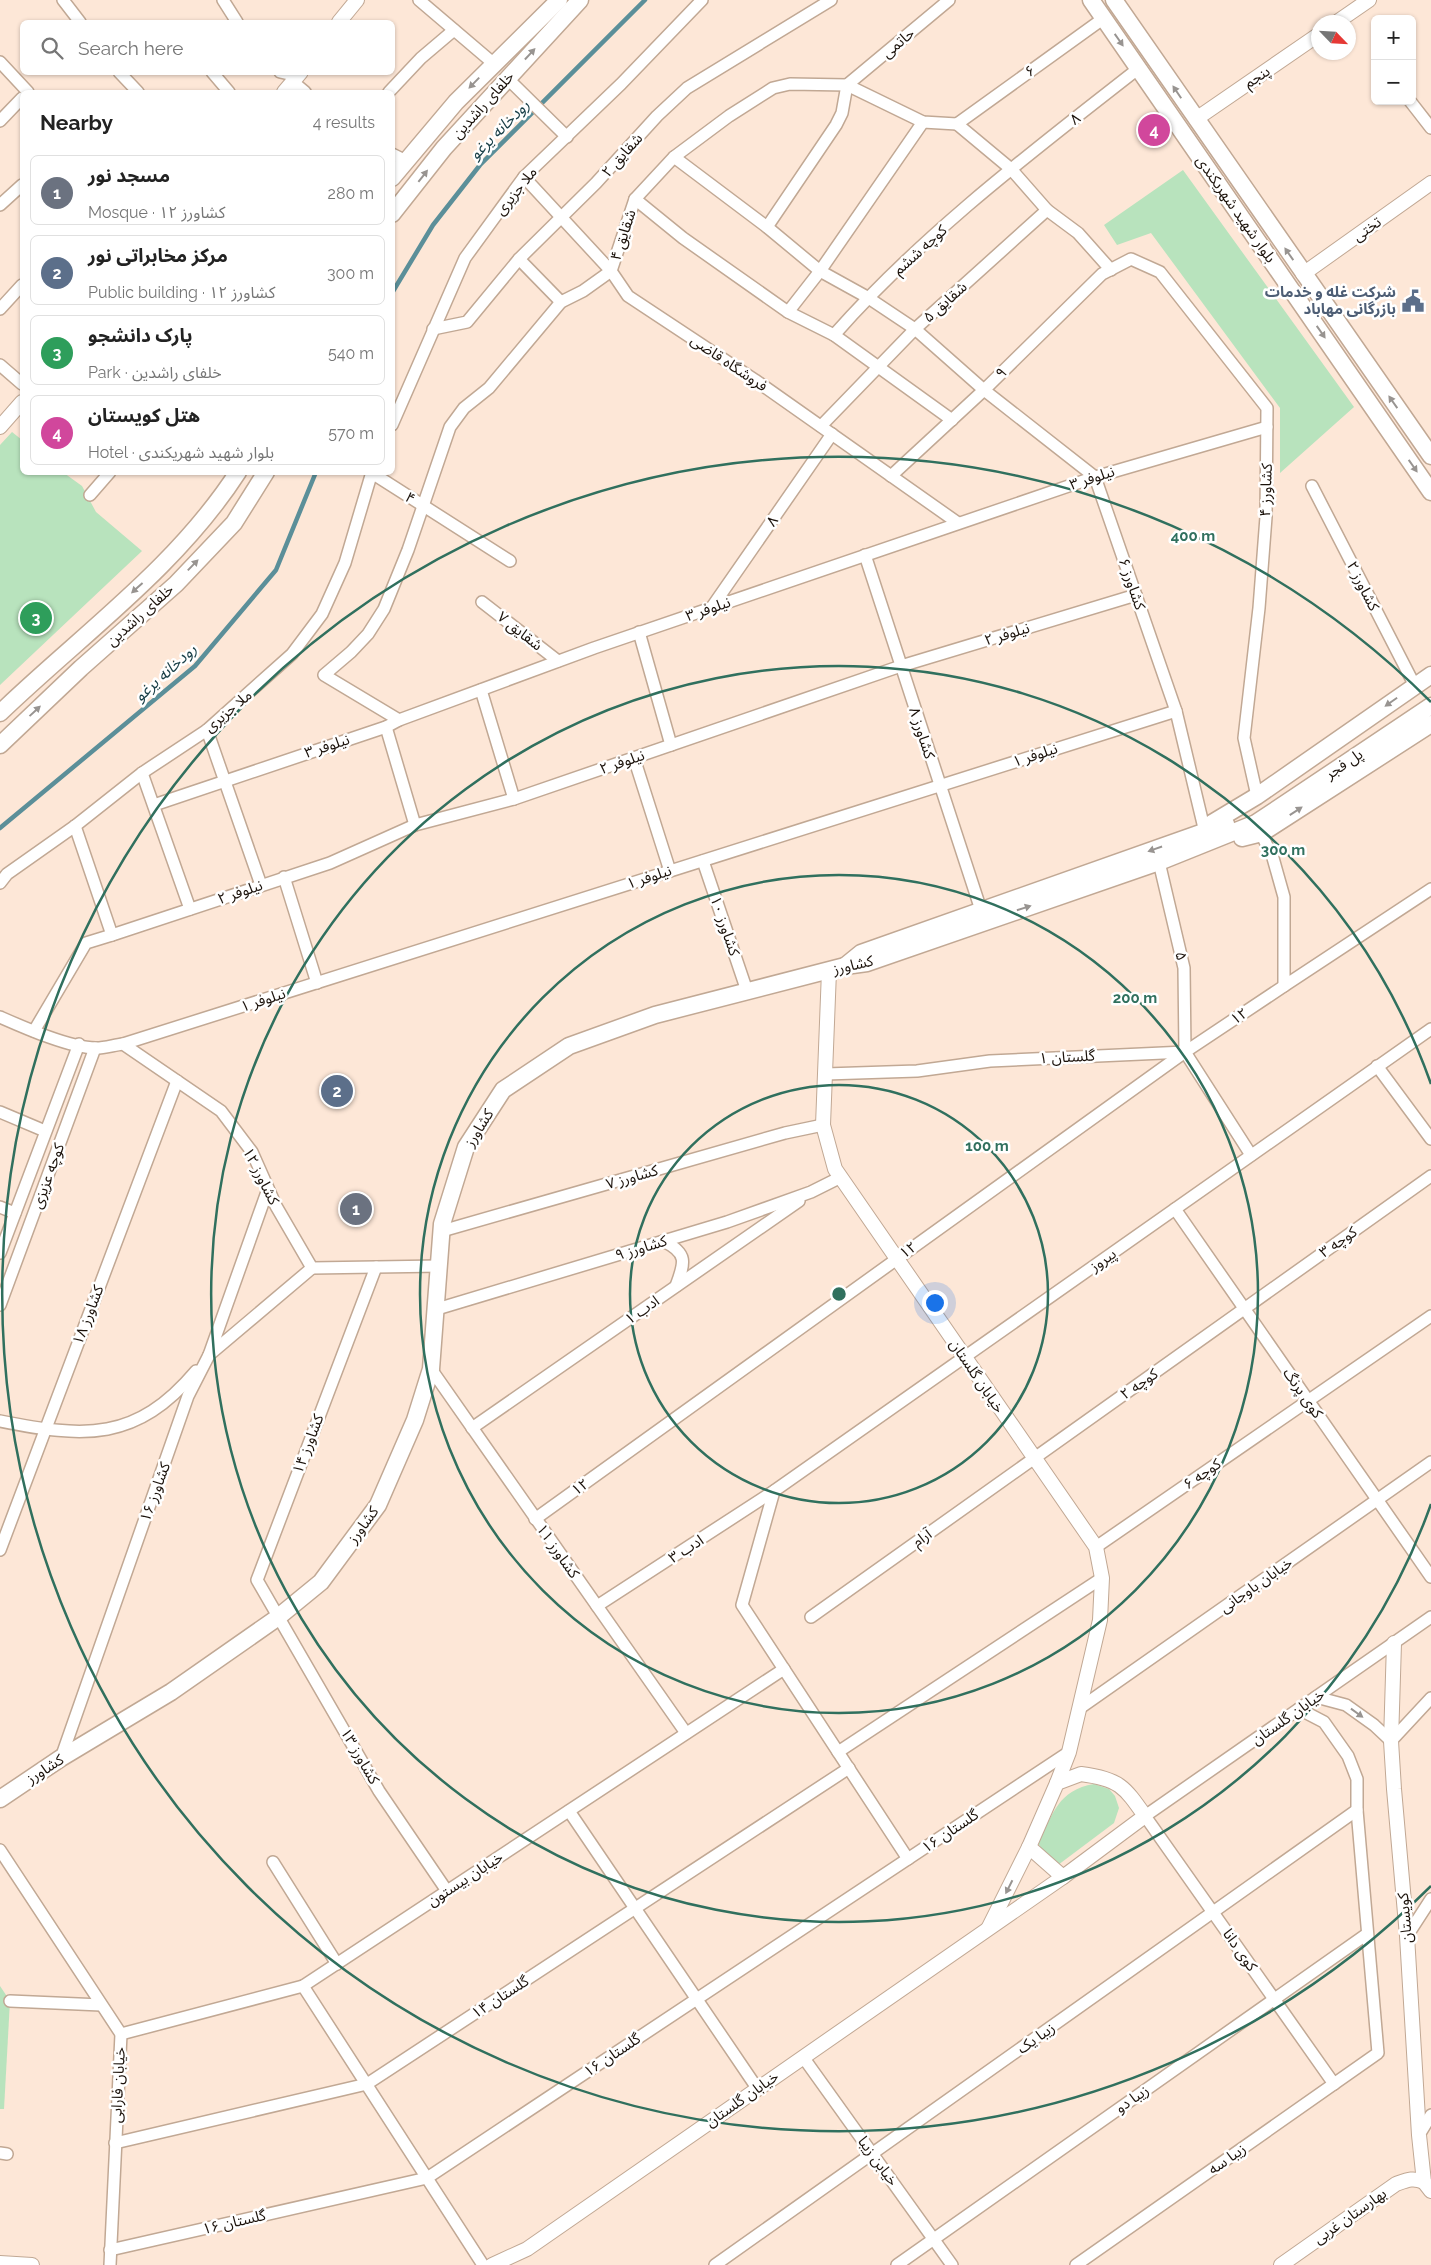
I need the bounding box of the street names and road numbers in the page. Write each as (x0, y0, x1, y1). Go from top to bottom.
street label: حاتمی (878, 24, 918, 62)
street label: ۶ (1021, 61, 1039, 81)
street label: پنجم (1241, 62, 1275, 94)
street label: خلفای راشدین (448, 68, 518, 142)
street label: ۸ (1066, 109, 1084, 129)
street label: شقایق ۲ (598, 129, 647, 181)
street label: بلوار شهید شهریکندی (1192, 152, 1280, 266)
street label: ملا جزیری (491, 163, 541, 219)
street label: شقایق ۴ (606, 207, 641, 263)
street label: تختی (1349, 213, 1385, 245)
street label: کوچه ششم (889, 221, 953, 280)
street label: شقایق ۵ (919, 278, 971, 327)
street label: فروشگاه قاضی (687, 331, 771, 395)
street label: ۹ (992, 364, 1010, 382)
street label: نیلوفر ۳ (1067, 462, 1117, 494)
street label: کشاورز ۴ (1256, 462, 1276, 517)
street label: ۴ (401, 488, 419, 508)
street label: ۸ (762, 512, 782, 530)
street label: کشاورز ۶ (1115, 556, 1149, 613)
street label: کشاورز ۲ (1343, 558, 1384, 615)
street label: خلفای راشدین (103, 580, 177, 650)
street label: نیلوفر ۳ (683, 593, 733, 625)
street label: شقایق ۷ (493, 608, 546, 655)
street label: نیلوفر ۲ (982, 619, 1032, 649)
street label: ملا جزیری (200, 686, 256, 736)
street label: کشاورز ۸ (905, 705, 939, 762)
street label: نیلوفر ۳ (302, 730, 352, 762)
street label: نیلوفر ۱ (1010, 739, 1060, 771)
street label: پل فجر (1321, 745, 1367, 785)
street label: نیلوفر ۲ (597, 746, 647, 778)
street label: نیلوفر ۱ (624, 861, 674, 893)
street label: نیلوفر ۲ (215, 876, 265, 908)
street label: کشاورز ۱۰ (706, 894, 744, 959)
street label: ۵ (1171, 950, 1191, 962)
street label: کشاورز (830, 951, 876, 979)
street label: نیلوفر ۱ (238, 984, 288, 1016)
street label: ۱۲ (1227, 1004, 1251, 1028)
street label: گلستان ۱ (1039, 1047, 1096, 1067)
street label: کشاورز (460, 1105, 498, 1151)
street label: کوچه عزیزی (28, 1140, 69, 1211)
street label: کشاورز ۱۲ (239, 1144, 283, 1208)
street label: کشاورز ۷ (604, 1161, 661, 1193)
street label: کوچه ۳ (1316, 1222, 1362, 1262)
street label: کشاورز ۹ (613, 1231, 670, 1264)
street label: ۱۲ (896, 1238, 920, 1262)
street label: پیروز (1085, 1245, 1120, 1277)
street label: کشاورز ۱۸ (68, 1282, 108, 1347)
street label: ادب ۱ (621, 1292, 663, 1328)
street label: خیابان گلستان (946, 1336, 1008, 1416)
street label: کوچه ۲ (1117, 1364, 1163, 1404)
street label: کوی پرنگ (1278, 1364, 1327, 1423)
street label: کشاورز ۱۴ (288, 1411, 328, 1476)
street label: کوچه ۶ (1180, 1454, 1226, 1494)
street label: کشاورز ۱۶ (136, 1459, 174, 1524)
street label: ۱۲ (568, 1475, 592, 1499)
street label: کشاورز (343, 1502, 383, 1548)
street label: کشاورز ۱۱ (533, 1520, 584, 1582)
street label: آرام (909, 1525, 937, 1553)
street label: ادب ۳ (665, 1531, 707, 1567)
street label: خیابان باوجانی (1216, 1553, 1296, 1617)
street label: خیابان گلستان (1248, 1685, 1328, 1749)
street label: کشاورز ۱۳ (337, 1725, 384, 1788)
street label: کشاورز (22, 1750, 68, 1788)
street label: گلستان ۱۶ (918, 1805, 983, 1857)
street label: خیابان بیستون (424, 1848, 506, 1910)
street label: کویستان (1394, 1891, 1416, 1944)
street label: کوی دانا (1219, 1925, 1261, 1975)
street label: گلستان ۱۴ (468, 1971, 533, 2022)
street label: زیبا یک (1014, 2019, 1058, 2057)
street label: گلستان ۱۶ (580, 2029, 645, 2081)
street label: خیابان فارابی (107, 2046, 129, 2123)
street label: خیابان گلستان (702, 2067, 782, 2131)
street label: زیبا دو (1112, 2081, 1152, 2117)
street label: خیابن زیبا (854, 2133, 902, 2189)
street label: زیبا سه (1205, 2140, 1249, 2178)
street label: بهارستان غربی (1310, 2184, 1390, 2248)
street label: گلستان ۱۶ (200, 2206, 268, 2238)

